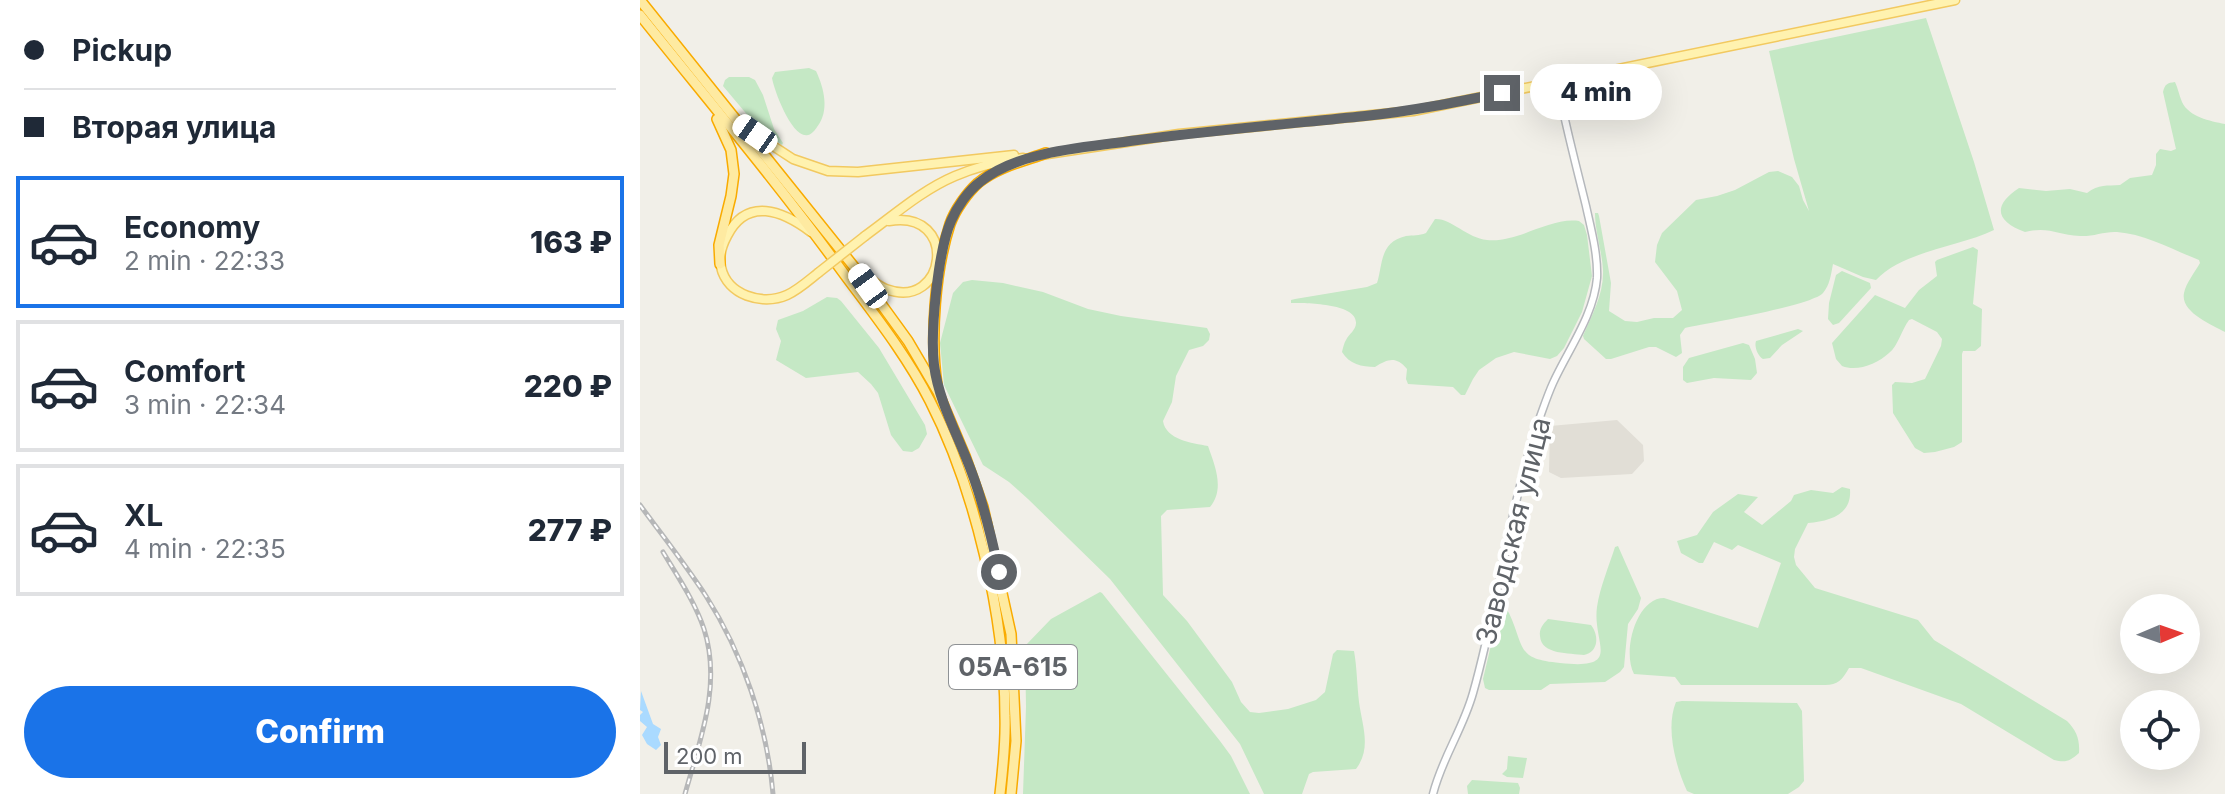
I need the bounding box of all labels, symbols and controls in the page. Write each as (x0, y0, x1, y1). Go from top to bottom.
text: Pickup (72, 32, 172, 68)
callout: 4 min (1530, 65, 1662, 121)
route end (1484, 75, 1520, 111)
text: 4 min (1560, 76, 1632, 107)
text: Вторая улица (72, 109, 277, 145)
car (728, 110, 782, 158)
icon: car (28, 206, 100, 278)
text: Economy (124, 209, 260, 245)
text: 163 ₽ (530, 224, 612, 260)
text: 2 min · 22:33 (124, 245, 285, 276)
car (844, 260, 892, 312)
icon: car (28, 350, 100, 422)
text: Comfort (124, 353, 245, 389)
text: 220 ₽ (524, 368, 612, 404)
text: 3 min · 22:34 (124, 389, 286, 420)
street label: Заводская улица (1468, 414, 1558, 648)
icon: car (28, 494, 100, 566)
text: XL (124, 497, 163, 533)
text: 277 ₽ (528, 512, 612, 548)
text: 4 min · 22:35 (124, 533, 286, 564)
route start (981, 554, 1017, 590)
north arrow (2120, 594, 2200, 674)
map controls (2120, 594, 2200, 770)
road number: 05А-615 (949, 645, 1077, 689)
button: Confirm (24, 686, 616, 778)
button: locate (2120, 690, 2200, 770)
scale bar (664, 738, 806, 774)
text: 200 m (676, 743, 743, 769)

